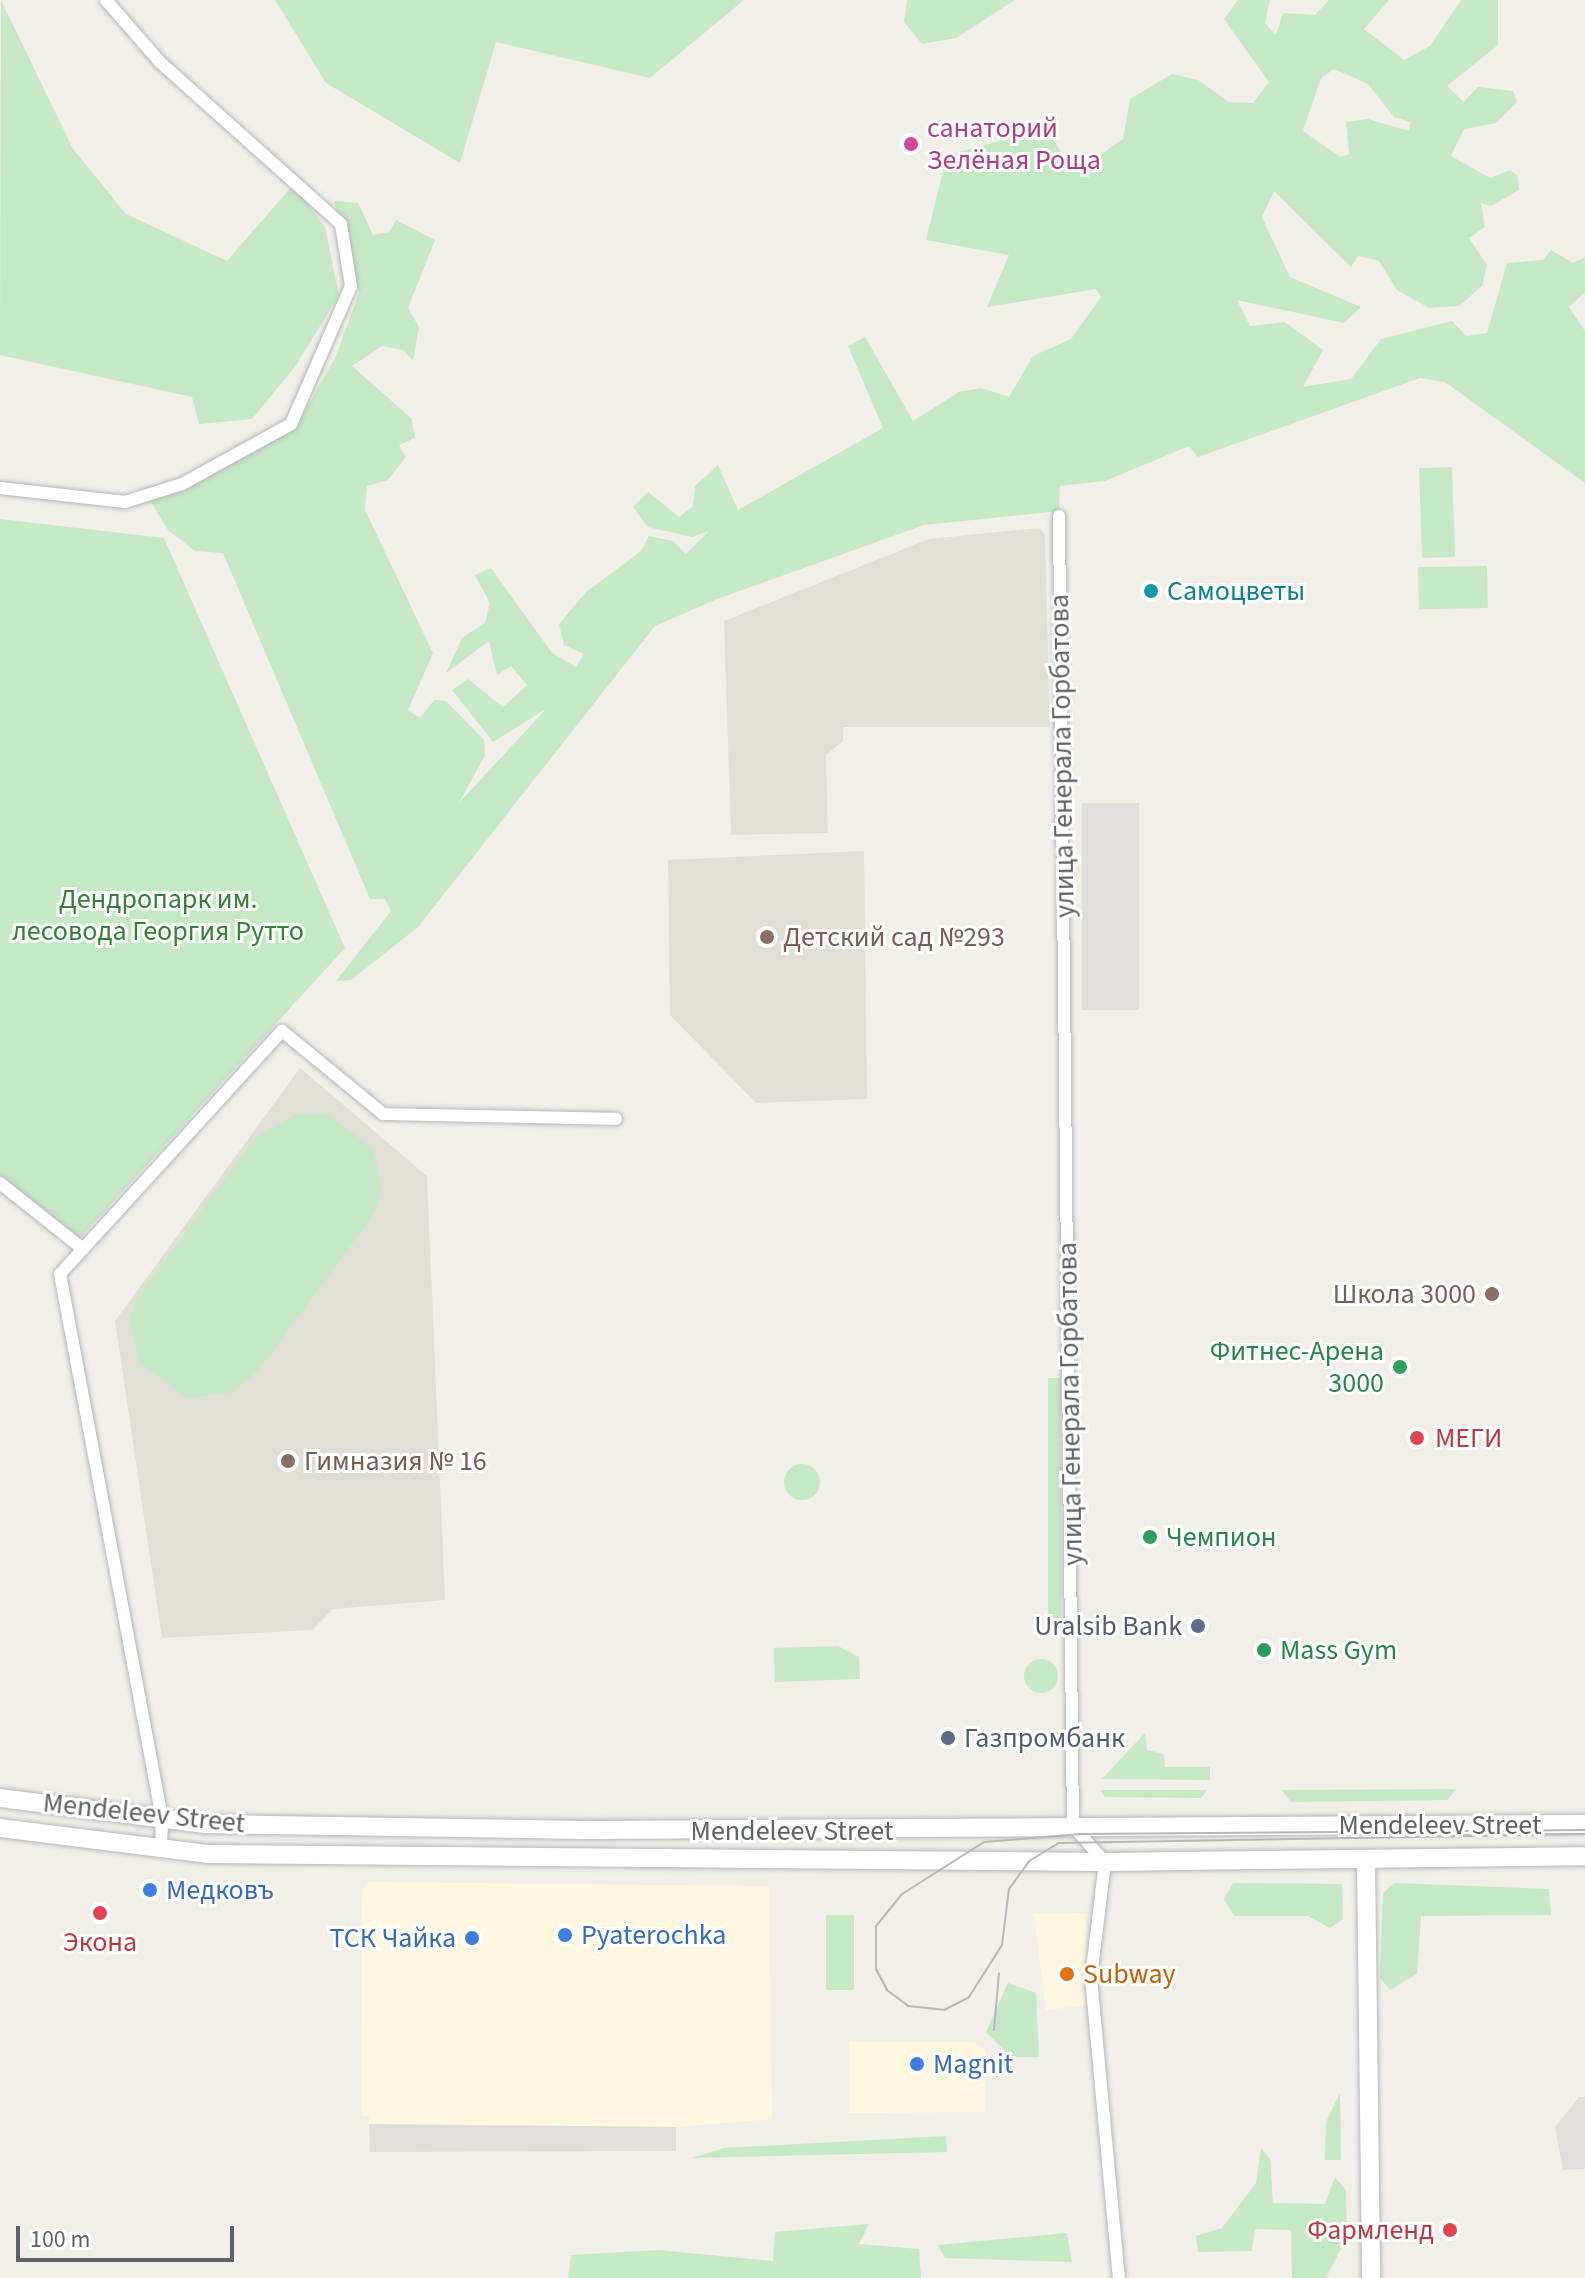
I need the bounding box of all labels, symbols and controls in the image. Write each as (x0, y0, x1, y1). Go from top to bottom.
place label: санаторий Зелёная Роща (927, 111, 1101, 177)
marker: санаторий Зелёная Роща (902, 135, 920, 153)
place label: Самоцветы (1167, 574, 1305, 608)
marker: Самоцветы (1142, 582, 1160, 600)
street label: улица Генерала Горбатова (1042, 594, 1082, 918)
park label: Дендропарк им. лесовода Георгия Рутто (12, 882, 304, 948)
place label: Детский сад №293 (783, 920, 1005, 954)
marker: Детский сад №293 (758, 928, 776, 946)
street label: улица Генерала Горбатова (1050, 1242, 1090, 1566)
place label: Школа 3000 (1333, 1277, 1476, 1311)
marker: Школа 3000 (1483, 1285, 1501, 1303)
place label: Фитнес-Арена 3000 (1210, 1334, 1384, 1400)
marker: Фитнес-Арена 3000 (1391, 1358, 1409, 1376)
place label: МЕГИ (1435, 1421, 1502, 1455)
marker: МЕГИ (1406, 1427, 1428, 1449)
place label: Гимназия № 16 (304, 1444, 487, 1478)
marker: Гимназия № 16 (279, 1452, 297, 1470)
place label: Чемпион (1166, 1520, 1277, 1554)
marker: Чемпион (1141, 1528, 1159, 1546)
place label: Uralsib Bank (1034, 1609, 1182, 1643)
marker: Uralsib Bank (1189, 1617, 1207, 1635)
place label: Mass Gym (1280, 1633, 1397, 1667)
marker: Mass Gym (1255, 1641, 1273, 1659)
place label: Газпромбанк (964, 1721, 1125, 1755)
marker: Газпромбанк (939, 1729, 957, 1747)
street label: Mendeleev Street (41, 1786, 247, 1840)
street label: Mendeleev Street (1339, 1808, 1541, 1842)
street label: Mendeleev Street (691, 1814, 893, 1848)
place label: Медковъ (166, 1873, 274, 1907)
marker: Медковъ (141, 1881, 159, 1899)
marker: Экона (91, 1904, 109, 1922)
place label: Pyaterochka (581, 1918, 726, 1952)
place label: ТСК Чайка (329, 1921, 456, 1955)
place label: Экона (63, 1925, 137, 1959)
marker: Pyaterochka (556, 1926, 574, 1944)
marker: ТСК Чайка (463, 1929, 481, 1947)
place label: Subway (1083, 1957, 1176, 1991)
marker: Subway (1058, 1965, 1076, 1983)
place label: Magnit (933, 2047, 1013, 2081)
marker: Magnit (908, 2055, 926, 2073)
scale bar (20, 2210, 238, 2260)
place label: Фармленд (1307, 2213, 1434, 2247)
marker: Фармленд (1441, 2221, 1459, 2239)
text: 100 m (30, 2222, 90, 2257)

